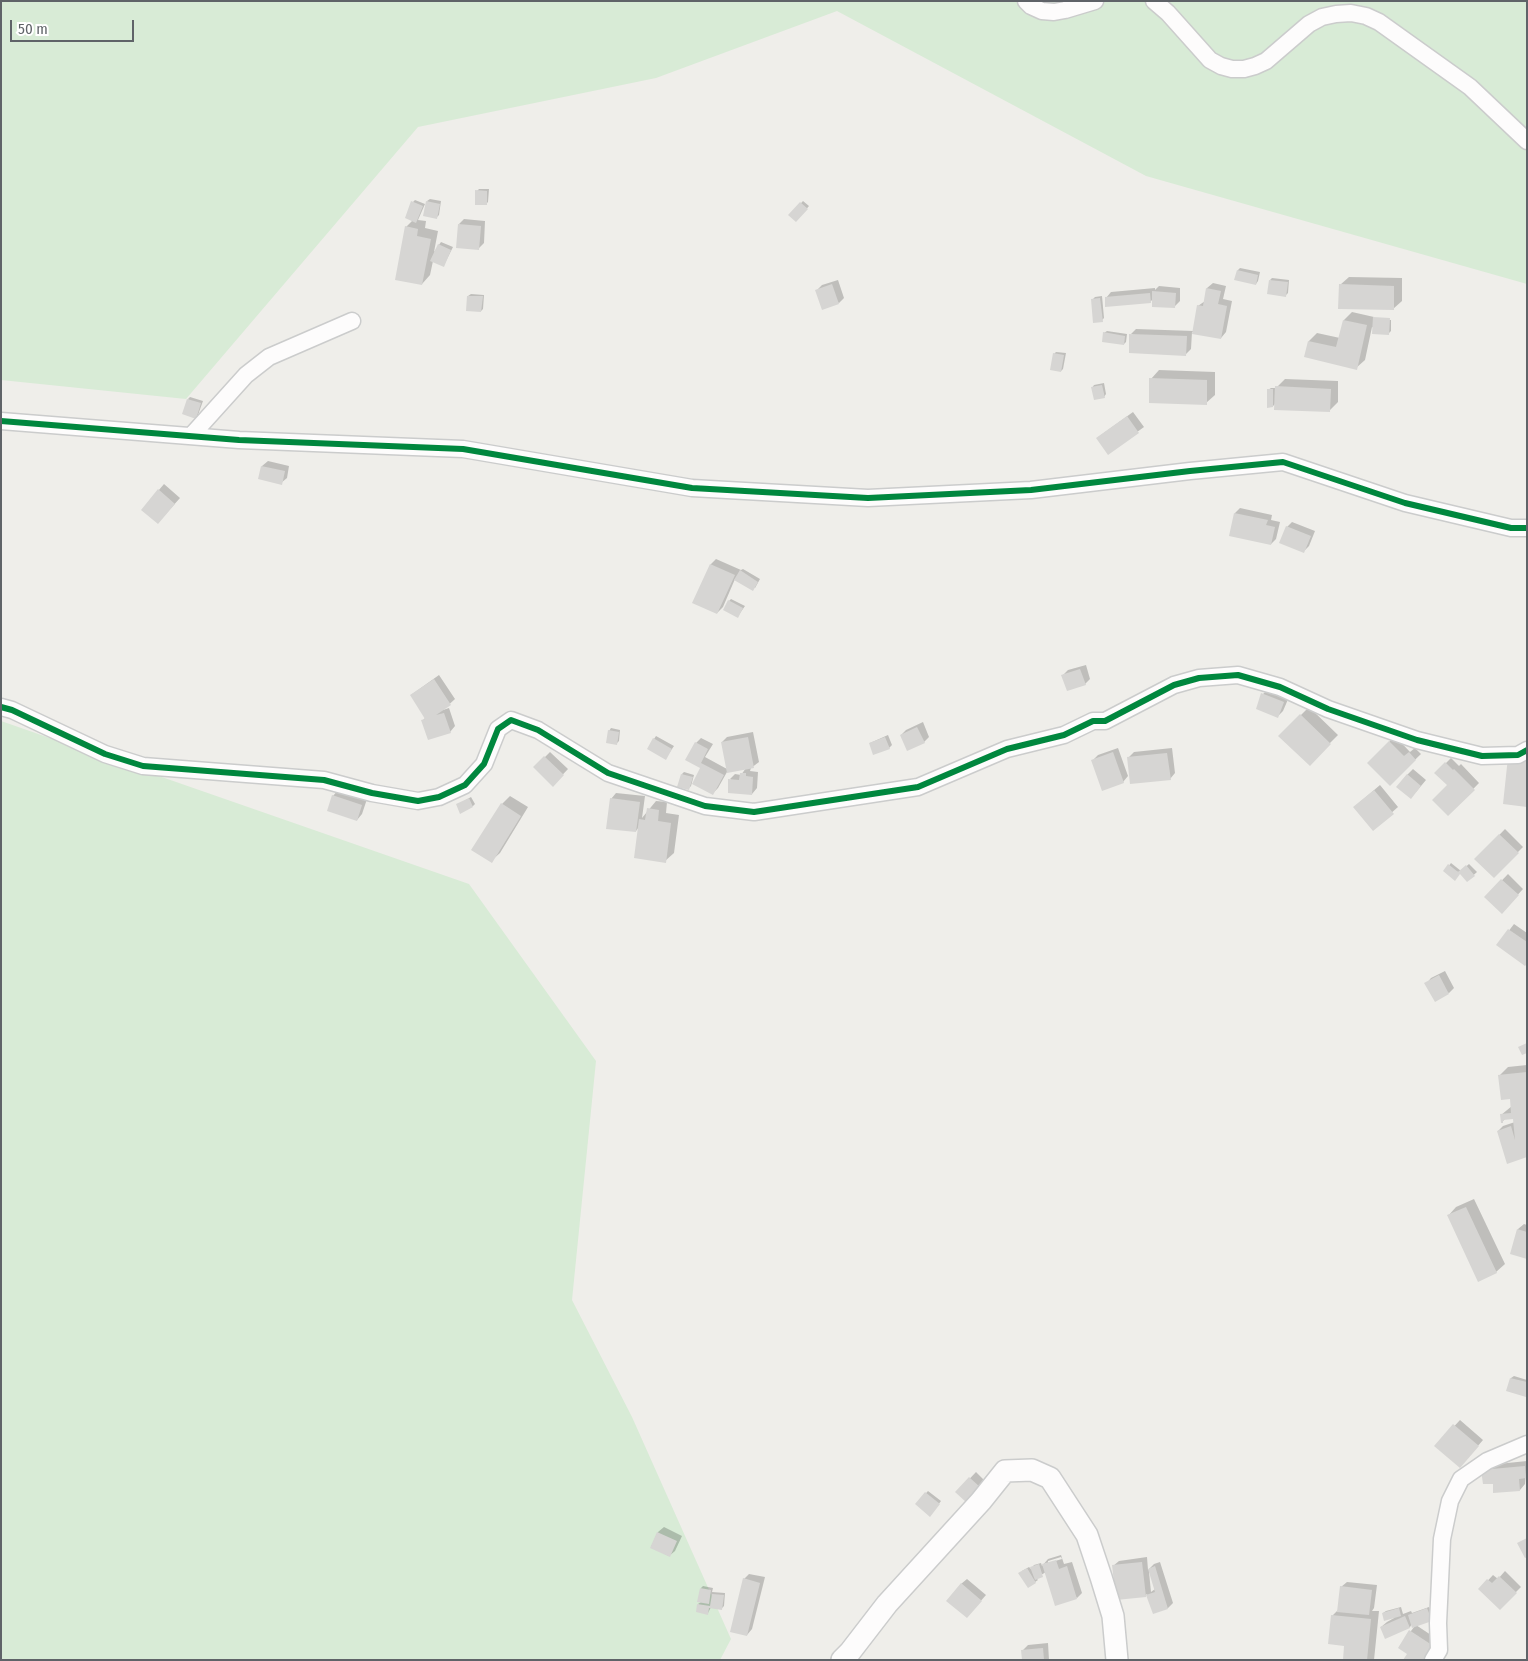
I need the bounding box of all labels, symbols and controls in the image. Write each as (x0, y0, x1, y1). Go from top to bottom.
scale bar (12, 10, 136, 42)
text: 50 m (18, 20, 48, 38)

